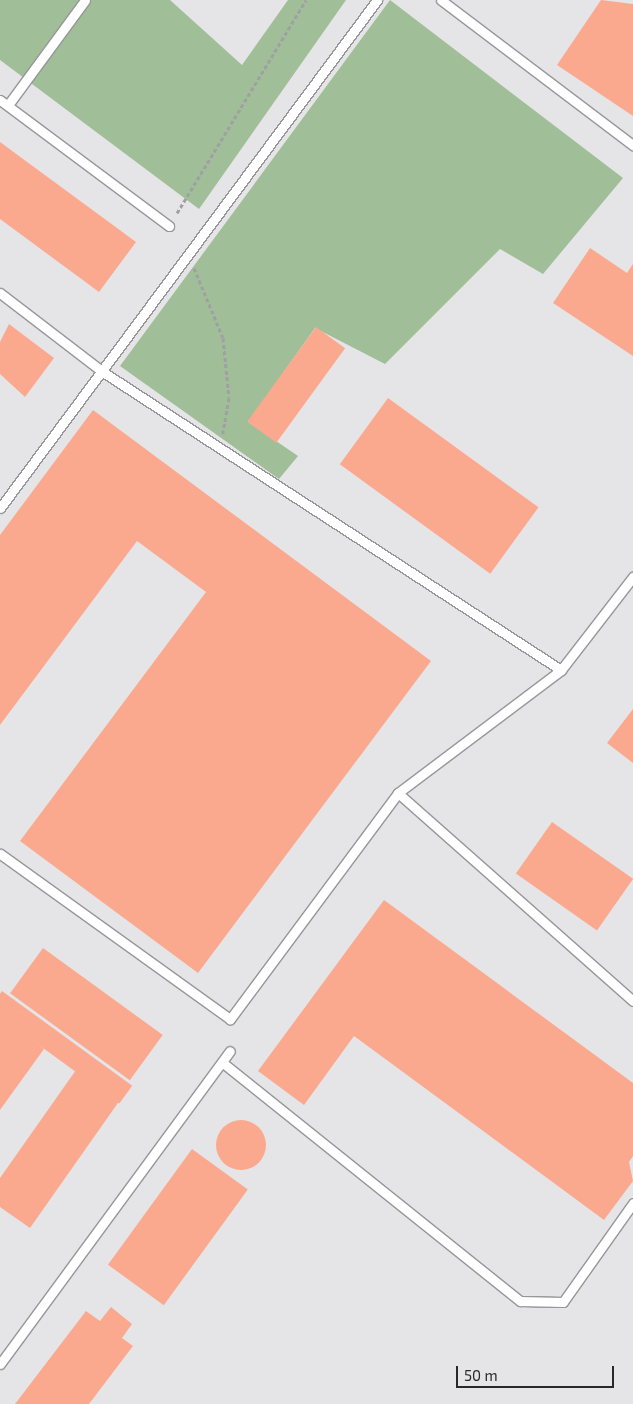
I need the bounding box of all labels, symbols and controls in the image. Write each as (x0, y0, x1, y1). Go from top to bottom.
scale bar (458, 1356, 616, 1388)
text: 50 m (464, 1366, 498, 1384)

